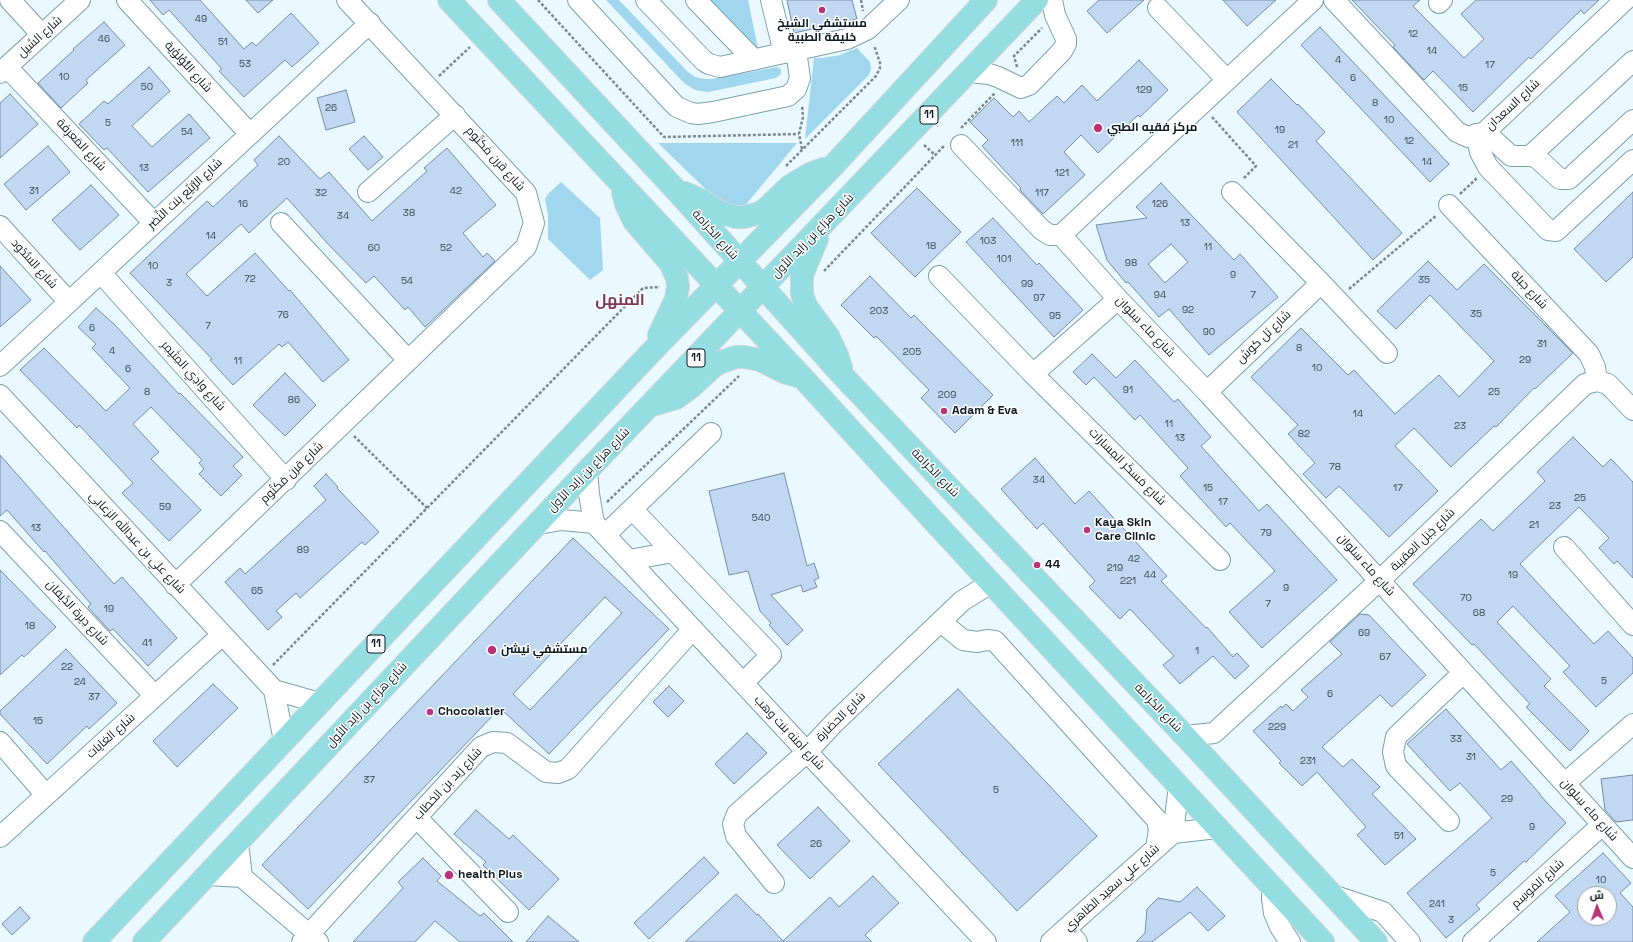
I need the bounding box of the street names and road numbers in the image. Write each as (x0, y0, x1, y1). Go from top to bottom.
street label: شارع السَّيل (15, 13, 65, 61)
street label: شارع اللُّؤلؤية (161, 38, 215, 96)
street label: شارع السعدان (1483, 76, 1543, 134)
road number: 11 (920, 106, 938, 124)
street label: شارع المَعرِفة (53, 116, 109, 174)
street label: شارع قرن مَكتُوم (462, 124, 528, 194)
street label: شارع الرُّبَيِّع بِنت النَّضر (145, 156, 225, 232)
street label: شارع هزاع بن زايد الأول (769, 191, 857, 281)
street label: شارع الكرامة (689, 207, 741, 263)
street label: شارع السُّدُود (8, 236, 60, 292)
street label: شارع جبلة (1508, 268, 1550, 312)
street label: شارع ماء سِلوان (1112, 294, 1178, 360)
street label: شارع تل كوش (1234, 308, 1294, 366)
street label: شارع وادِي المِثَيمِر (158, 338, 228, 414)
road number: 11 (687, 349, 705, 367)
street label: شارع هزاع بن زايد الأول (545, 425, 633, 515)
street label: شارع مَسكَر المِسارات (1085, 425, 1169, 509)
street label: شارع قرن مَكتُوم (258, 439, 326, 507)
street label: شارع الكرامة (908, 446, 962, 500)
street label: شارع علي بن عبدالله الزعابي (86, 489, 188, 597)
street label: شارع جَبَل العِقيبة (1388, 506, 1458, 574)
street label: شارع ماء سِلوان (1334, 531, 1398, 599)
street label: شارع دِيرة الدِّيفان (43, 577, 111, 649)
road number: 11 (367, 635, 385, 653)
street label: شارع هزاع بن زايد الأول (324, 659, 410, 751)
street label: شارع الكرامة (1131, 681, 1185, 735)
street label: شارع الحضارة (813, 689, 869, 745)
street label: شارع آمنه بنت وهب (751, 693, 827, 773)
street label: شارع الغايات (84, 710, 138, 762)
street label: شارع زيد بن الخطاب (411, 745, 485, 823)
street label: شارع ماء سِلوان (1557, 776, 1621, 844)
street label: شارع علي سعيد الظاهري (1062, 842, 1162, 934)
street label: شارع المَوسِم (1509, 857, 1567, 911)

